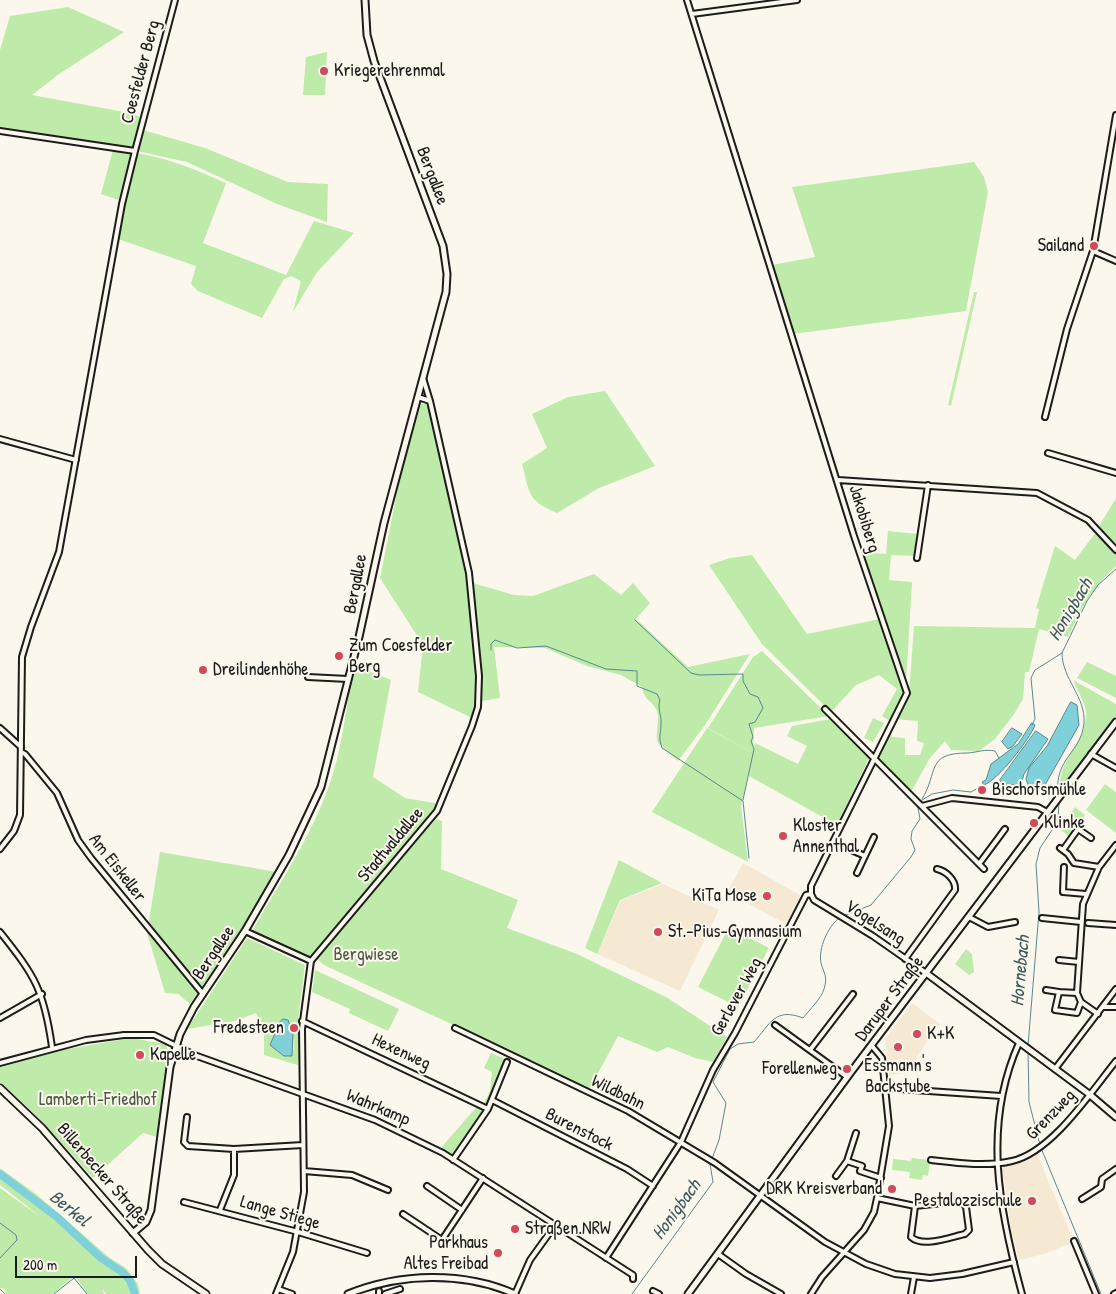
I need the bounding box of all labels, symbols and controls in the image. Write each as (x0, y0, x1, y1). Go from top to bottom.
street label: Coesfelder Berg (117, 18, 165, 126)
place label: Kriegerehrenmal (334, 60, 445, 82)
marker: Kriegerehrenmal (318, 65, 330, 77)
street label: Bergallee (411, 144, 453, 208)
place label: Sailand (1038, 235, 1084, 257)
marker: Sailand (1088, 240, 1100, 252)
street label: Jakobiberg (844, 483, 884, 555)
street label: Bergallee (340, 552, 372, 616)
water label: Honigbach (1044, 575, 1098, 645)
place label: Zum Coesfelder Berg (349, 635, 452, 678)
marker: Zum Coesfelder Berg (333, 650, 345, 662)
place label: Dreilindenhöhe (213, 659, 308, 681)
marker: Dreilindenhöhe (197, 664, 209, 676)
place label: Bischofsmühle (992, 779, 1086, 801)
marker: Bischofsmühle (976, 784, 988, 796)
street label: Stadtwaldallee (353, 803, 429, 887)
place label: Klinke (1044, 812, 1085, 834)
place label: Kloster Annenthal (793, 815, 859, 858)
marker: Klinke (1028, 817, 1040, 829)
street label: Am Eiskeller (84, 830, 150, 906)
marker: Kloster Annenthal (777, 830, 789, 842)
place label: KiTa Mose (692, 885, 757, 907)
marker: KiTa Mose (761, 890, 773, 902)
street label: Vogelsang (841, 896, 909, 950)
place label: St.-Pius-Gymnasium (668, 921, 802, 943)
street label: Bergallee (188, 922, 240, 984)
marker: St.-Pius-Gymnasium (652, 926, 664, 938)
water label: Hornebach (1007, 935, 1035, 1007)
park label: Bergwiese (334, 944, 398, 966)
street label: Daruper Straße (851, 952, 929, 1046)
street label: Gerlever Weg (707, 954, 767, 1040)
place label: Fredesteen (213, 1017, 284, 1039)
marker: Fredesteen (288, 1022, 300, 1034)
place label: K+K (927, 1023, 954, 1045)
marker: K+K (911, 1028, 923, 1040)
street label: Hexenweg (368, 1029, 434, 1075)
marker: Essmann's Backstube (892, 1041, 904, 1053)
place label: Kapelle (150, 1044, 196, 1066)
marker: Kapelle (134, 1049, 146, 1061)
place label: Essmann's Backstube (864, 1055, 932, 1098)
place label: Forellenweg (762, 1058, 837, 1080)
marker: Forellenweg (841, 1063, 853, 1075)
street label: Wildbahn (588, 1071, 648, 1115)
street label: Wahrkamp (343, 1085, 413, 1131)
street label: Grenzweg (1022, 1085, 1080, 1145)
park label: Lamberti-Friedhof (39, 1089, 157, 1111)
street label: Burenstock (541, 1104, 617, 1156)
street label: Billerbecker Straße (52, 1119, 152, 1229)
water label: Honigbach (648, 1176, 706, 1244)
place label: DRK Kreisverband (766, 1178, 882, 1200)
marker: DRK Kreisverband (886, 1183, 898, 1195)
water label: Berkel (44, 1186, 94, 1232)
place label: Pestalozzischule (914, 1190, 1022, 1212)
street label: Lange Stiege (238, 1191, 322, 1235)
marker: Pestalozzischule (1026, 1195, 1038, 1207)
place label: Straßen.NRW (525, 1218, 611, 1240)
marker: Straßen.NRW (509, 1223, 521, 1235)
place label: Parkhaus Altes Freibad (404, 1232, 488, 1274)
scale bar (18, 1246, 140, 1278)
marker: Parkhaus Altes Freibad (492, 1247, 504, 1259)
text: 200 m (23, 1254, 57, 1275)

